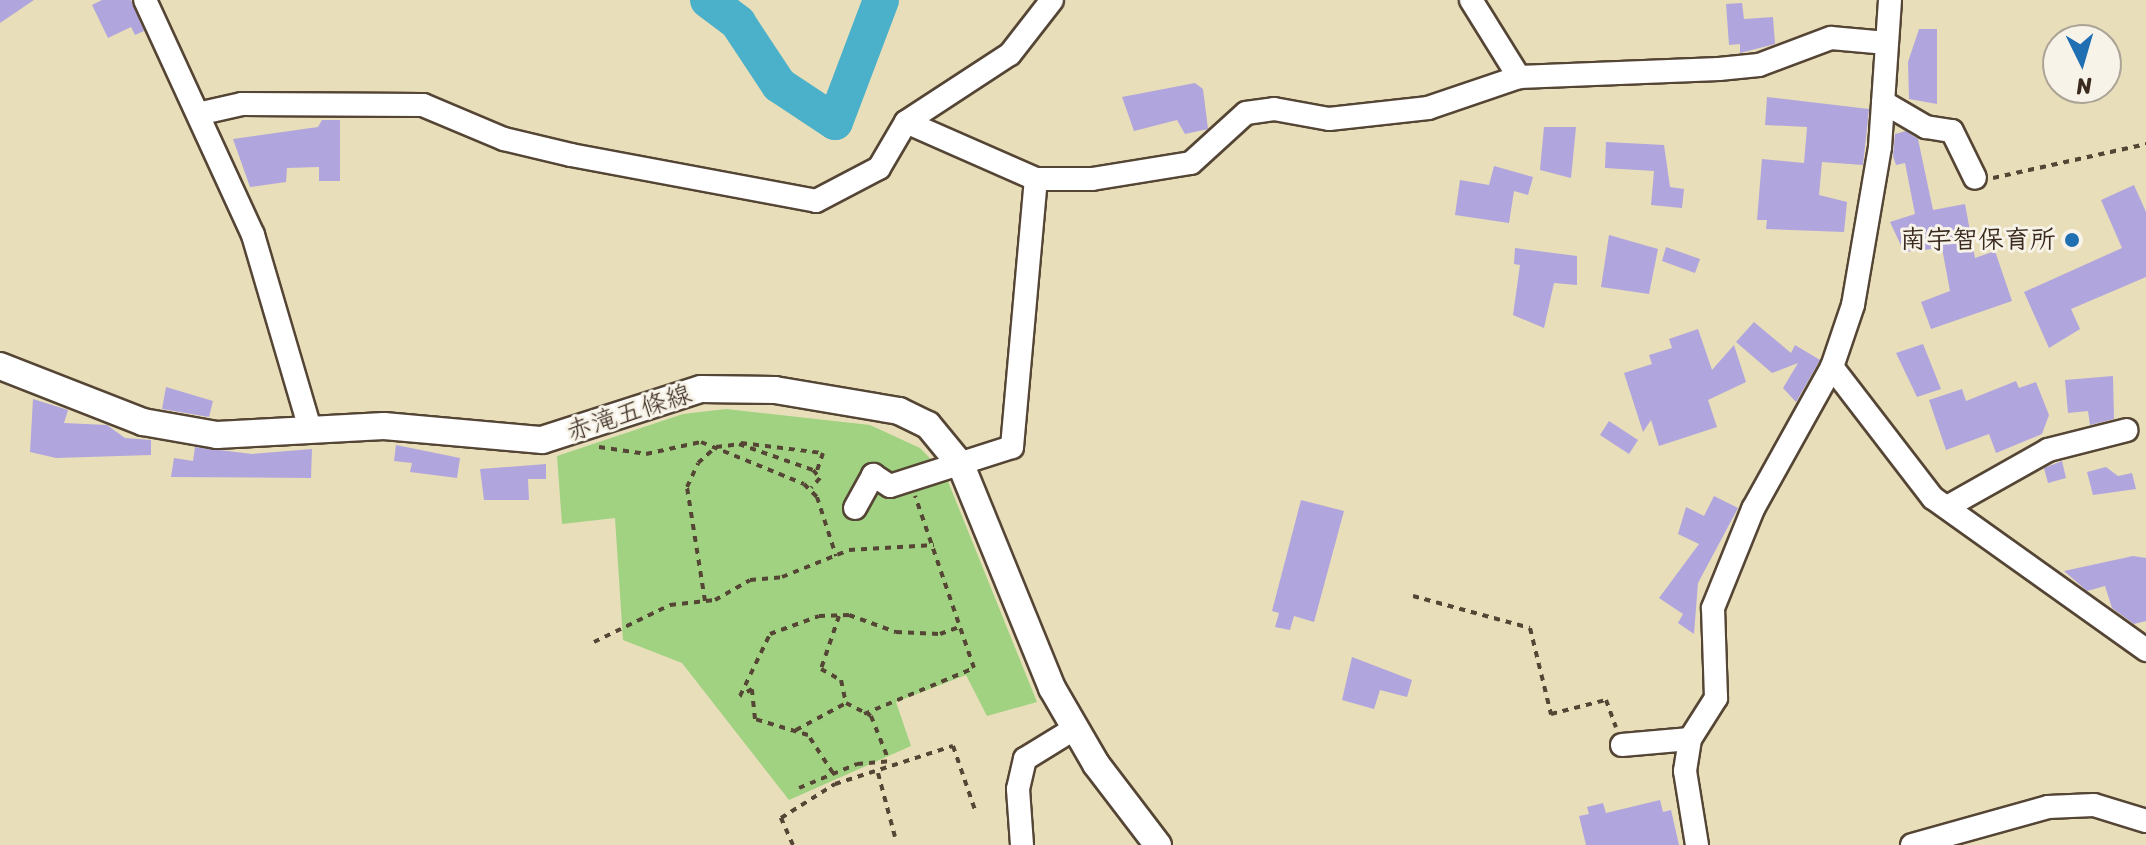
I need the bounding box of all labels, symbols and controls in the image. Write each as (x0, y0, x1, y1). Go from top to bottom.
north arrow (2042, 24, 2122, 104)
text: N (2075, 66, 2093, 107)
place label: 南宇智保育所 (1900, 224, 2056, 256)
marker: 南宇智保育所 (2063, 231, 2081, 249)
street label: 赤滝五條線 (562, 378, 696, 448)

